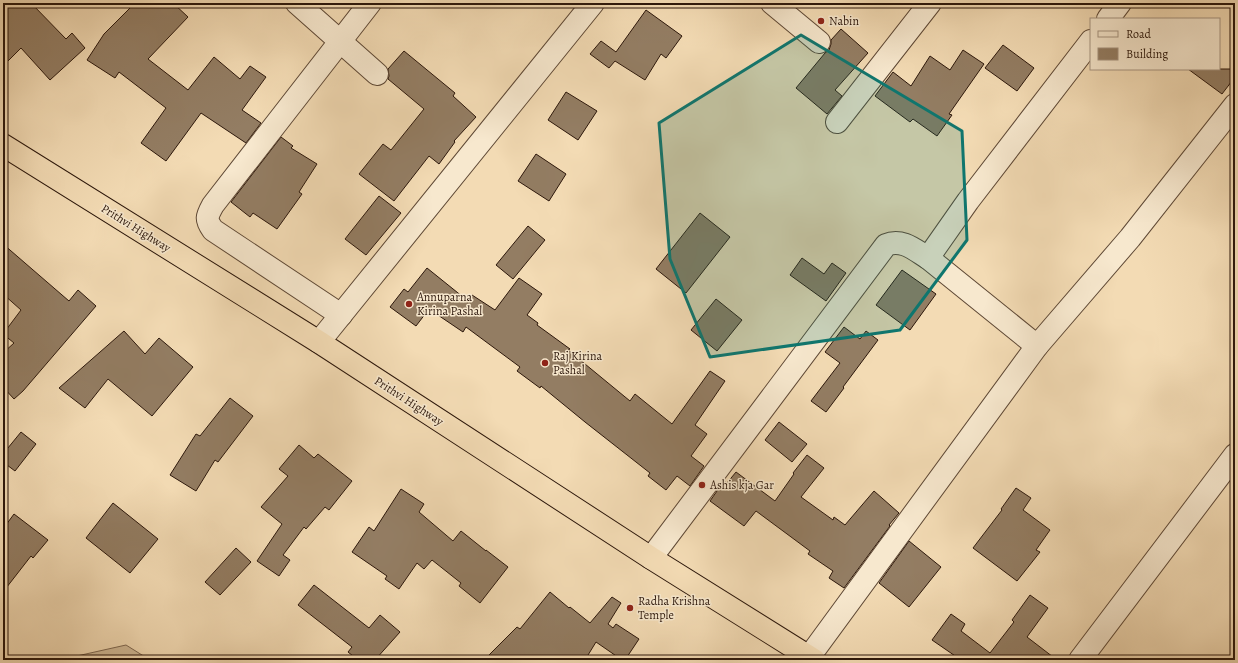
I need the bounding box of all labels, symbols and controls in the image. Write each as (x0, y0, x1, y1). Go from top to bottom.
place label: Nabin (829, 13, 859, 29)
marker: Nabin (816, 16, 826, 26)
legend (1090, 18, 1220, 70)
text: Road (1126, 26, 1152, 42)
text: Building (1126, 46, 1168, 62)
street label: Prithvi Highway (98, 200, 174, 256)
place label: Annuparna Kirina Pashal (416, 289, 482, 319)
marker: Annuparna Kirina Pashal (404, 299, 414, 309)
place label: Raj Kirina Pashal (553, 348, 603, 378)
marker: Raj Kirina Pashal (540, 358, 550, 368)
street label: Prithvi Highway (371, 373, 447, 430)
place label: Ashis kja Gar (709, 477, 774, 493)
marker: Ashis kja Gar (697, 480, 707, 490)
place label: Radha Krishna Temple (638, 593, 711, 623)
marker: Radha Krishna Temple (625, 603, 635, 613)

